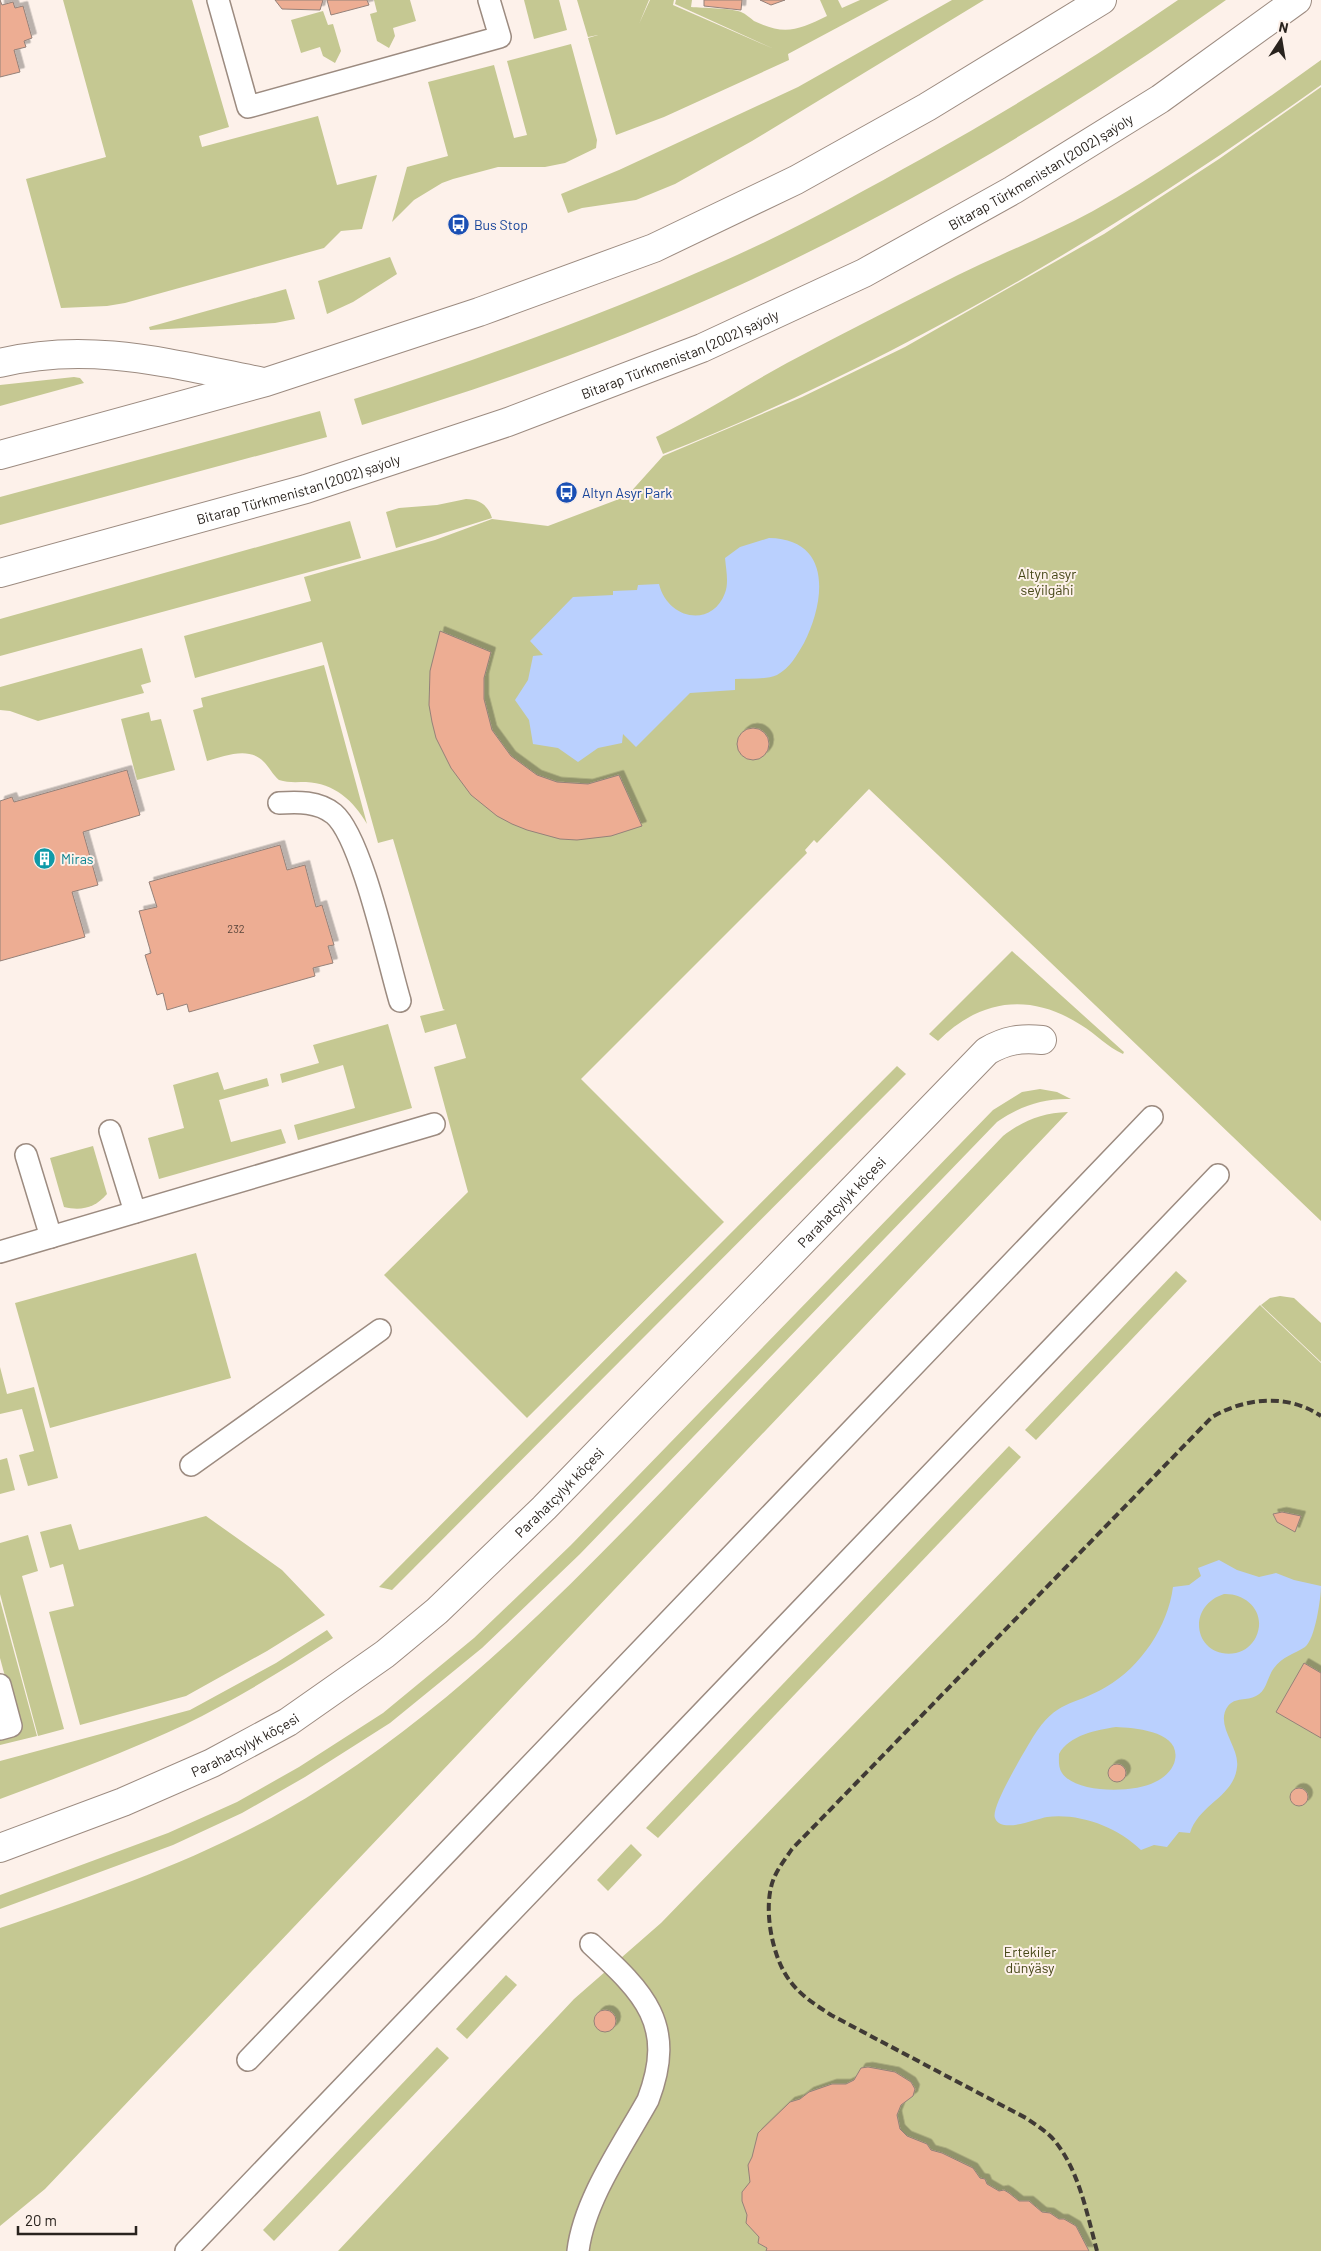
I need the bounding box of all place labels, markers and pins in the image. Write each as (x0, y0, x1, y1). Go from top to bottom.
bus stop icon: Bus Stop (446, 212, 470, 236)
place label: Bus Stop (474, 216, 528, 233)
bus stop icon: Altyn Asyr Park (554, 480, 578, 504)
place label: Altyn Asyr Park (582, 484, 672, 501)
building icon: Miras (33, 846, 57, 870)
place label: Miras (61, 850, 94, 867)

